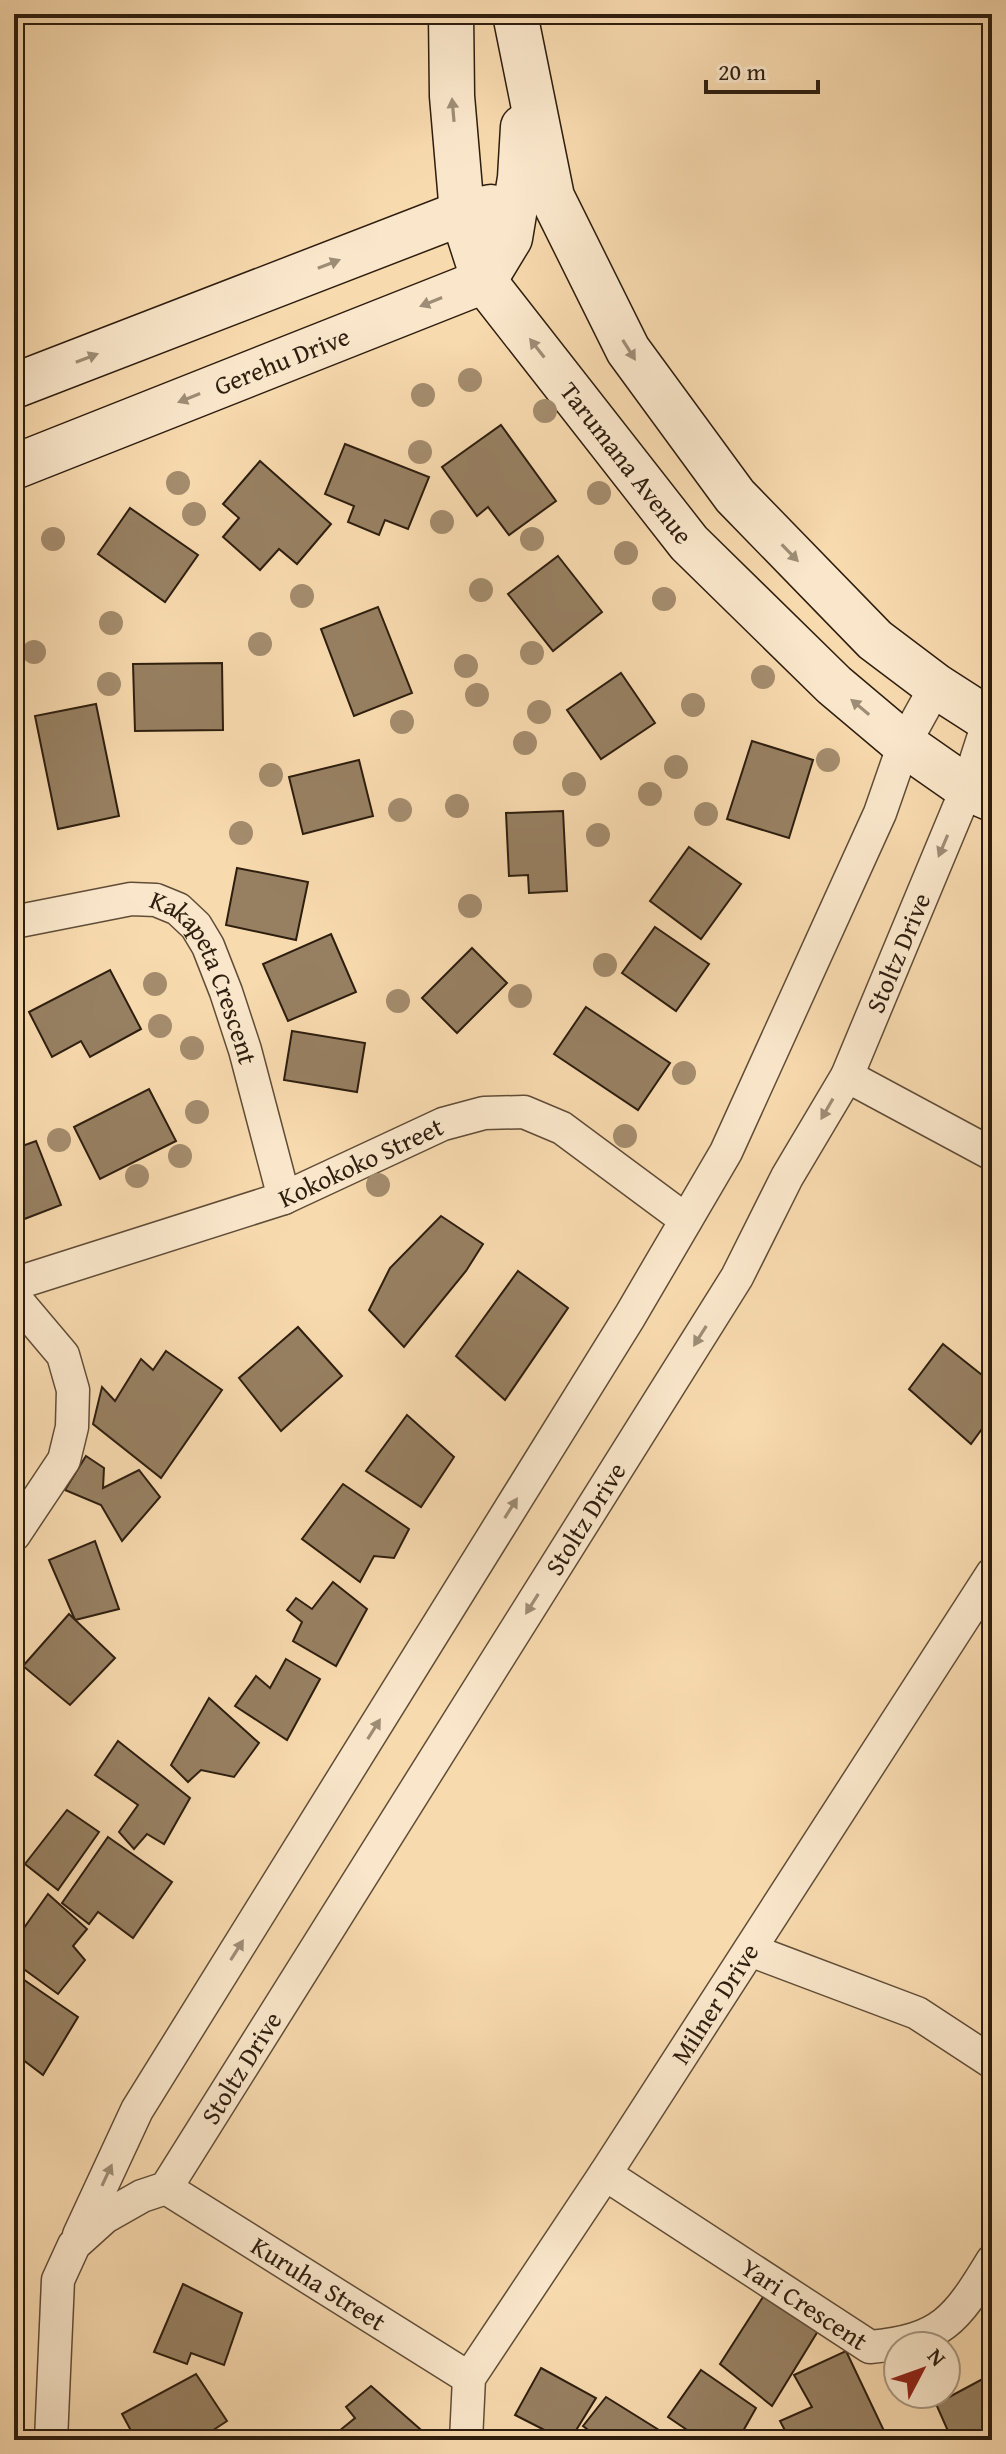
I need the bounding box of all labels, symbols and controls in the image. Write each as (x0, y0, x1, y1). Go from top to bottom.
scale bar (706, 44, 818, 94)
text: 20 m (718, 54, 766, 89)
one-way arrow (446, 97, 459, 122)
one-way arrow (317, 257, 341, 270)
one-way arrow (419, 296, 443, 309)
street label: Gerehu Drive (208, 316, 355, 405)
one-way arrow (529, 338, 546, 358)
one-way arrow (622, 339, 636, 361)
one-way arrow (75, 351, 99, 364)
street label: Tarumana Avenue (551, 373, 703, 552)
one-way arrow (177, 392, 201, 405)
one-way arrow (781, 543, 799, 562)
one-way arrow (850, 699, 870, 716)
one-way arrow (936, 834, 949, 858)
street label: Kakapeta Crescent (144, 880, 268, 1068)
street label: Stoltz Drive (855, 887, 940, 1019)
one-way arrow (820, 1098, 834, 1120)
street label: Kokokoko Street (272, 1107, 449, 1217)
one-way arrow (694, 1325, 708, 1347)
street label: Stoltz Drive (535, 1454, 635, 1583)
one-way arrow (504, 1497, 518, 1519)
one-way arrow (526, 1593, 540, 1615)
one-way arrow (366, 1718, 380, 1740)
street label: Milner Drive (661, 1935, 768, 2072)
one-way arrow (229, 1939, 244, 1960)
street label: Stoltz Drive (191, 2003, 291, 2132)
one-way arrow (100, 2163, 114, 2186)
street label: Kuruha Street (244, 2226, 394, 2340)
street label: Yari Crescent (733, 2248, 876, 2360)
north arrow (882, 2330, 962, 2410)
text: N (920, 2341, 954, 2373)

